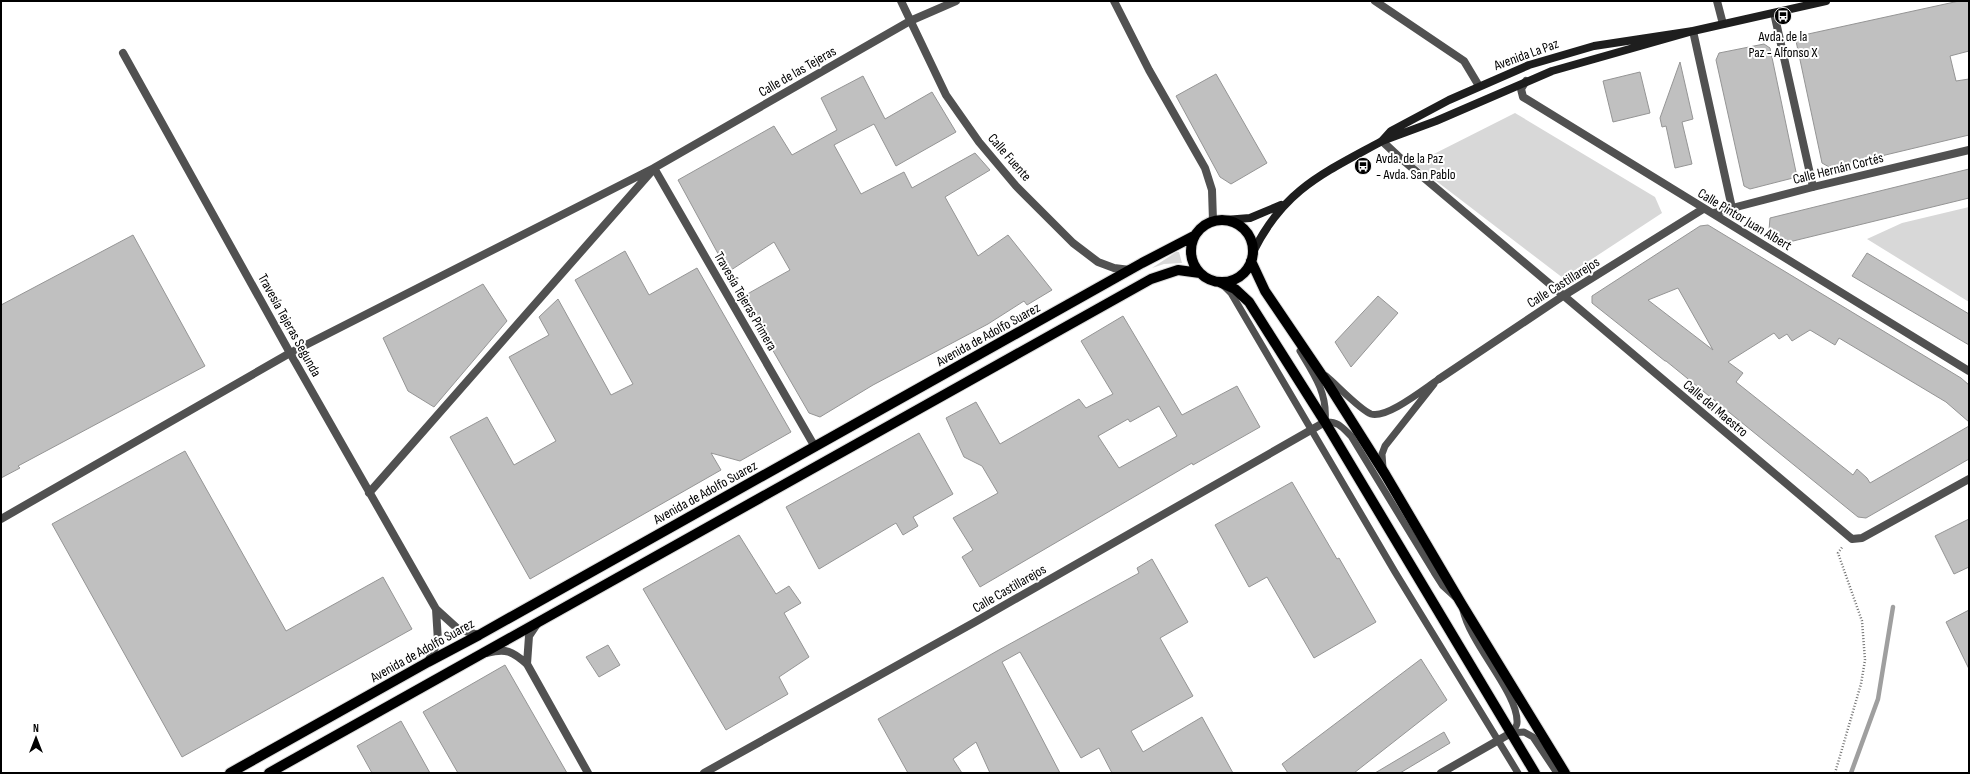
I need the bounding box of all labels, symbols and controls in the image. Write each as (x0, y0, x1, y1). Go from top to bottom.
bus stop icon: Avda. de la Paz - Alfonso X (1773, 6, 1793, 26)
place label: Avda. de la Paz - Alfonso X (1748, 28, 1818, 61)
street label: Avenida La Paz (1490, 35, 1561, 74)
street label: Calle de las Tejeras (755, 42, 839, 100)
street label: Calle Fuente (984, 130, 1035, 185)
street label: Calle Hernán Cortés (1791, 149, 1885, 188)
place label: Avda. de la Paz - Avda. San Pablo (1375, 150, 1456, 183)
bus stop icon: Avda. de la Paz - Avda. San Pablo (1353, 156, 1373, 176)
street label: Calle Pintor Juan Albert (1695, 185, 1795, 254)
street label: Travesía Tejeras Primera (710, 249, 781, 354)
street label: Calle Castillarejos (1524, 253, 1603, 311)
street label: Travesía Tejeras Segunda (254, 271, 325, 380)
street label: Avenida de Adolfo Suarez (933, 299, 1043, 370)
street label: Calle del Maestro (1680, 376, 1752, 441)
street label: Avenida de Adolfo Suarez (650, 457, 760, 528)
street label: Calle Castillarejos (969, 561, 1049, 616)
street label: Avenida de Adolfo Suarez (367, 615, 477, 686)
north arrow (16, 718, 56, 758)
text: N (33, 722, 39, 735)

